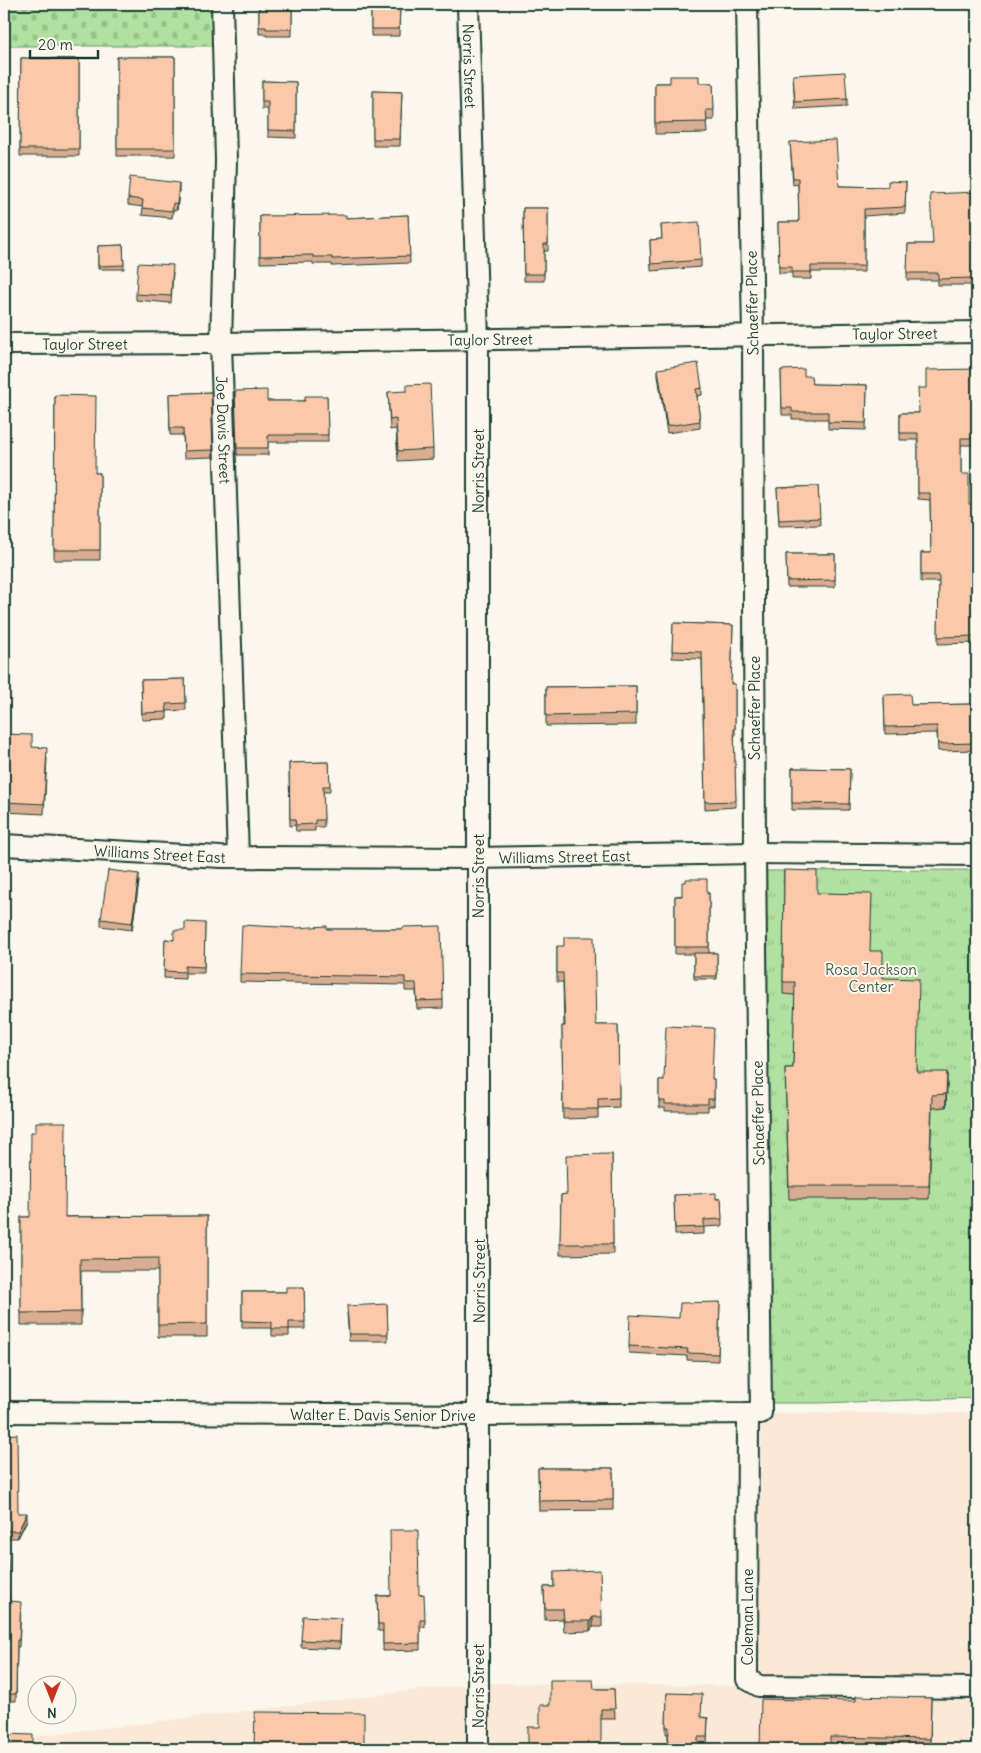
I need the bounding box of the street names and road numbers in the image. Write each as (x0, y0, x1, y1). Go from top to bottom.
street label: Norris Street (459, 23, 481, 109)
street label: Schaeffer Place (742, 250, 762, 356)
street label: Taylor Street (852, 323, 938, 343)
street label: Taylor Street (447, 329, 533, 349)
street label: Taylor Street (42, 334, 128, 353)
street label: Joe Davis Street (213, 376, 235, 484)
street label: Norris Street (469, 429, 488, 513)
street label: Schaeffer Place (745, 656, 764, 760)
street label: Norris Street (469, 834, 488, 918)
street label: Williams Street East (93, 840, 226, 867)
street label: Williams Street East (498, 846, 631, 867)
street label: Schaeffer Place (748, 1060, 768, 1166)
street label: Norris Street (470, 1239, 489, 1323)
street label: Walter E. Davis Senior Drive (290, 1404, 476, 1424)
street label: Coleman Lane (738, 1569, 757, 1665)
street label: Norris Street (469, 1644, 488, 1728)

